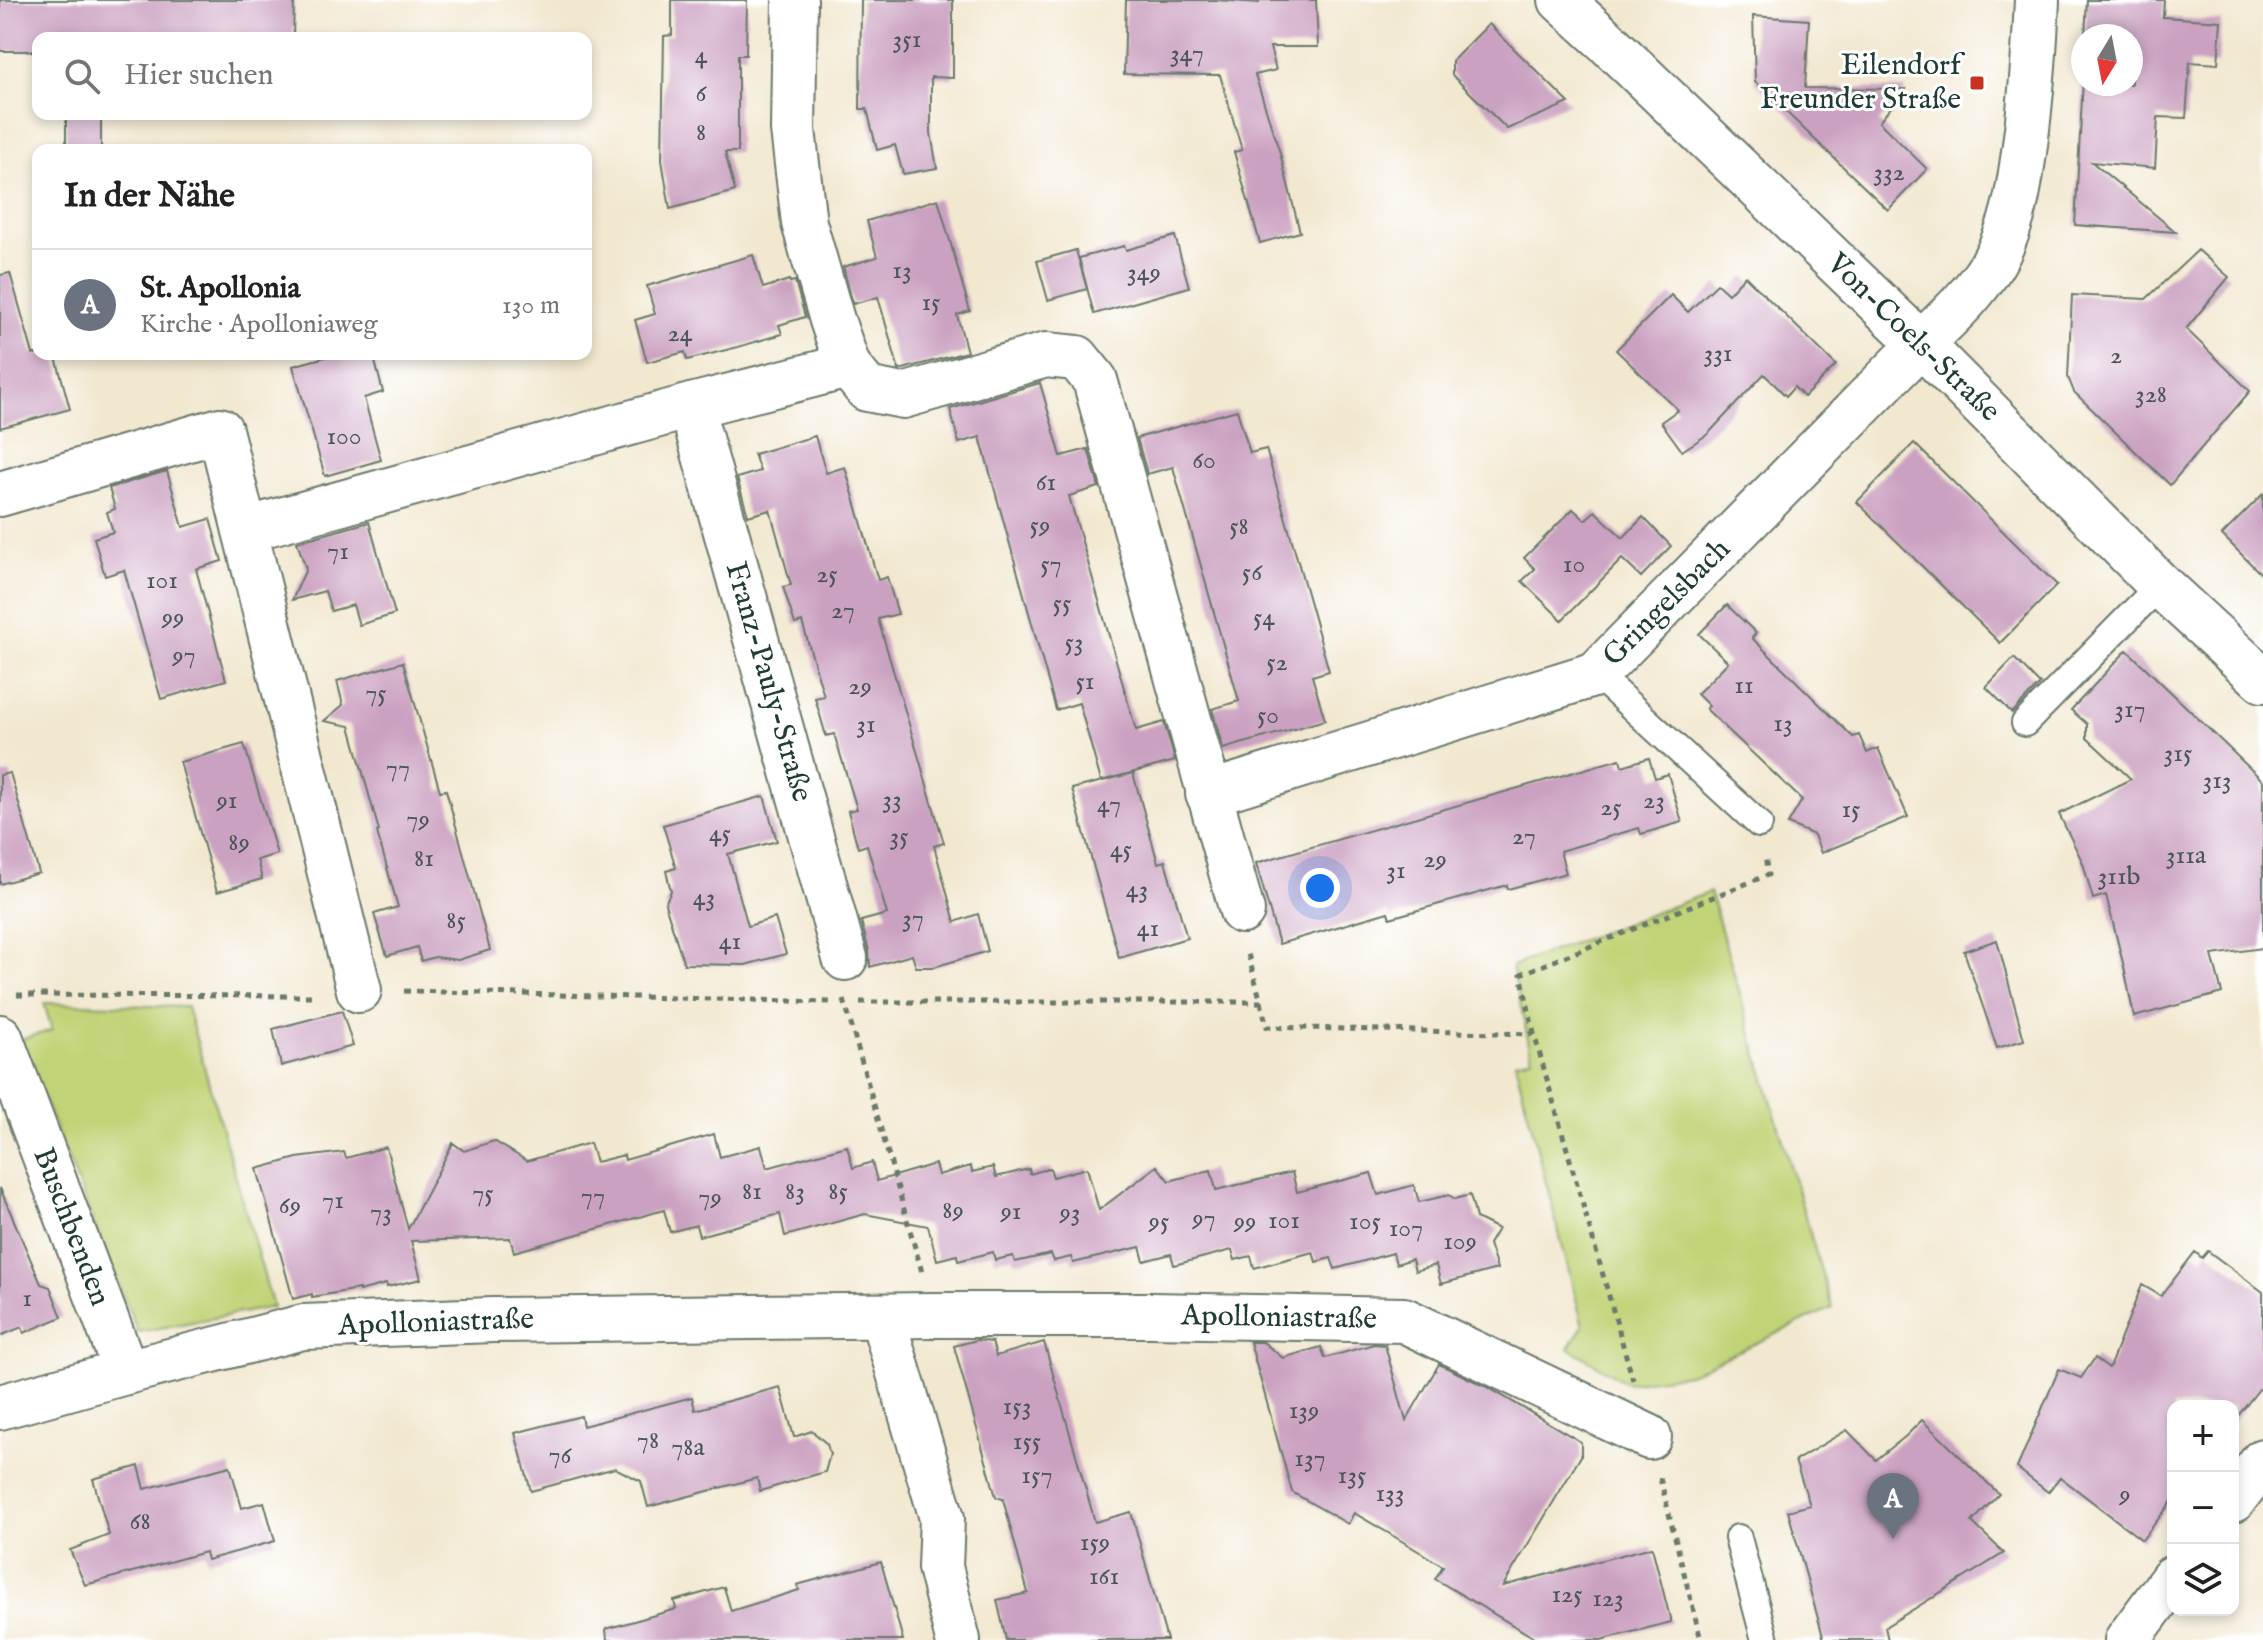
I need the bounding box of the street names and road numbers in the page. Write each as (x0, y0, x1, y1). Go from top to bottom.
street label: Von-Coels-Straße (1817, 245, 2008, 431)
street label: Gringelsbach (1595, 531, 1739, 675)
street label: Franz-Pauly-Straße (716, 558, 820, 806)
street label: Buschbenden (23, 1143, 119, 1311)
street label: Apolloniastraße (1180, 1297, 1377, 1339)
street label: Apolloniastraße (336, 1301, 535, 1345)

